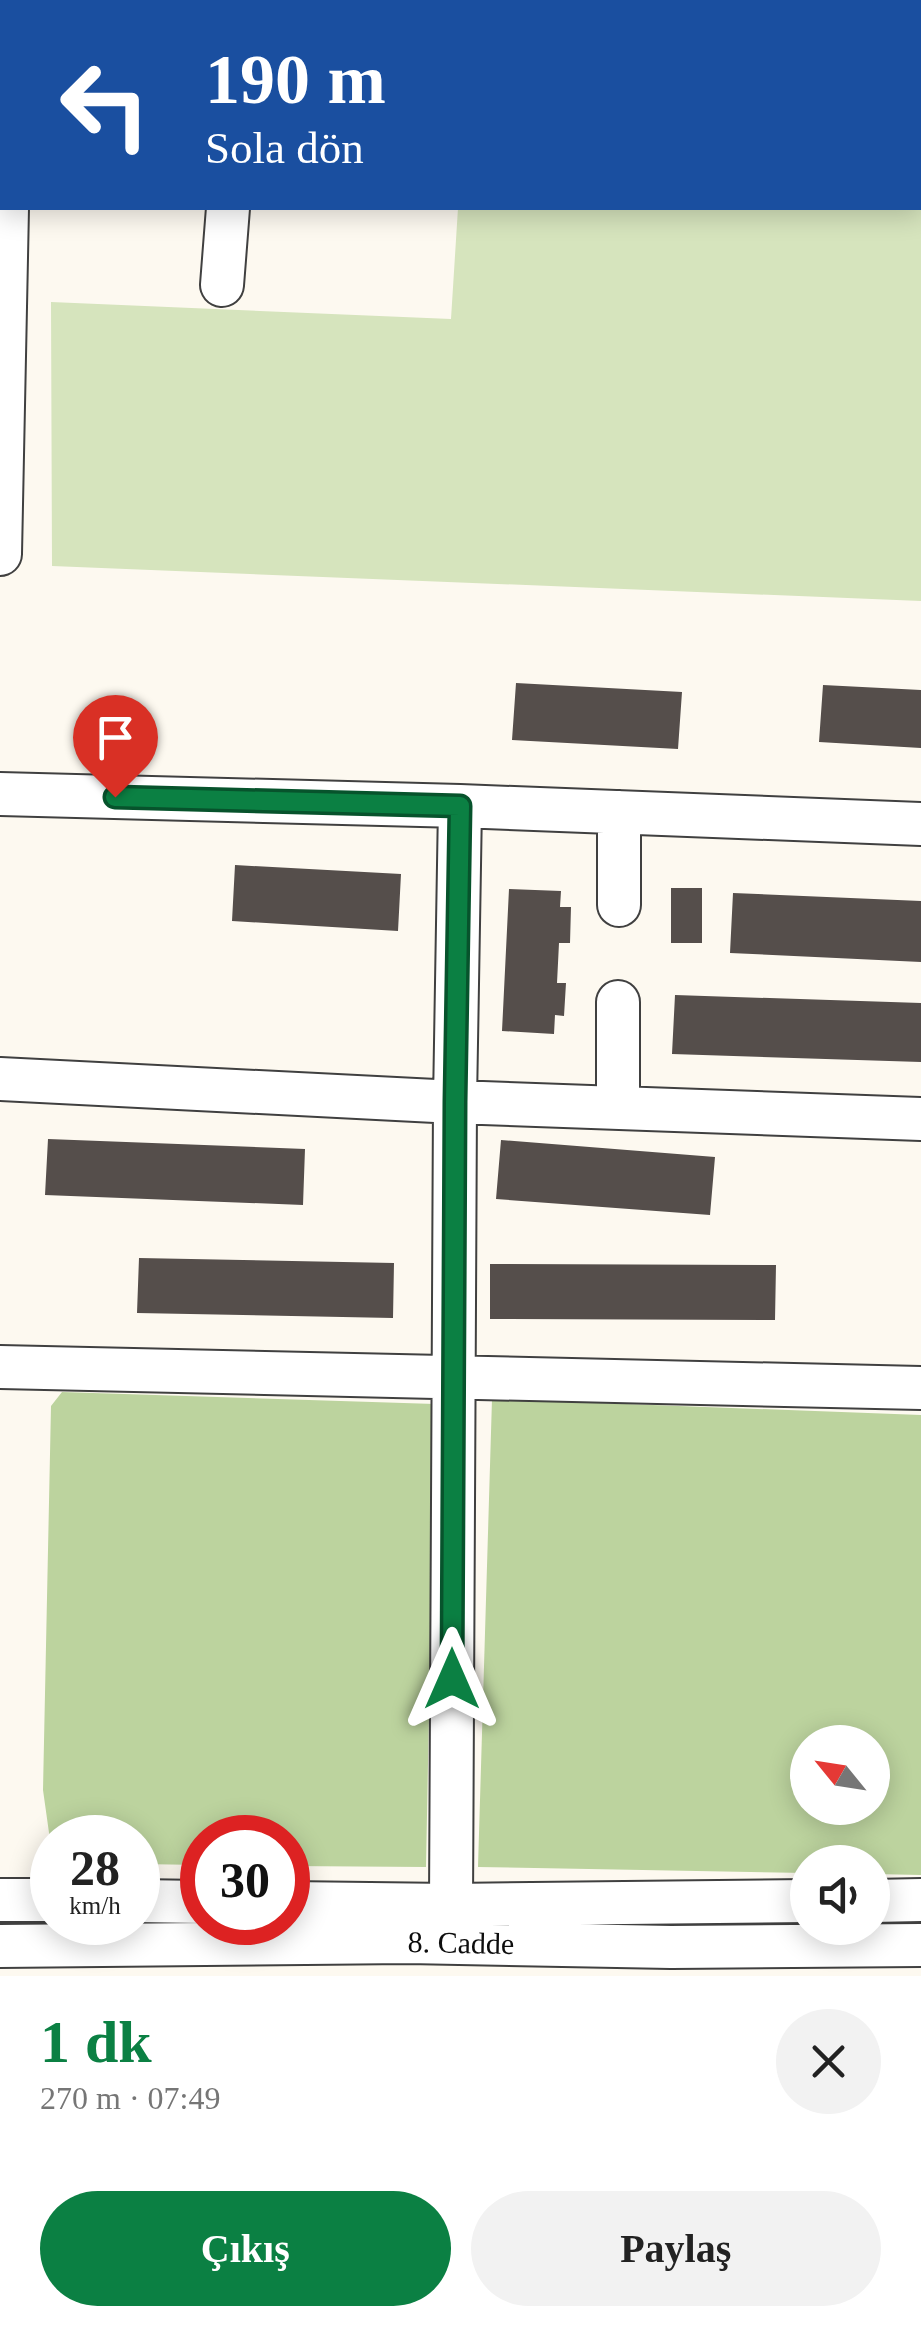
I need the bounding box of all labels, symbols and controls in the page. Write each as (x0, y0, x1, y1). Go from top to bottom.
icon: left (40, 40, 170, 170)
text: 190 m (205, 41, 386, 118)
text: Sola dön (205, 123, 364, 173)
pin (73, 695, 158, 798)
icon: arrive (88, 710, 143, 765)
position arrow (400, 1627, 504, 1731)
north arrow (790, 1725, 890, 1825)
map controls (790, 1725, 890, 1945)
speed limit sign: 30 (180, 1815, 310, 1945)
text: 28 (70, 1840, 120, 1896)
button: sound (790, 1845, 890, 1945)
text: km/h (69, 1892, 121, 1919)
street label: 8. Cadde (407, 1925, 515, 1960)
text: 1 dk (40, 2009, 152, 2075)
button: close (776, 2009, 881, 2114)
text: 270 m · 07:49 (40, 2080, 220, 2116)
button: Çıkış (40, 2191, 451, 2306)
button: Paylaş (471, 2191, 881, 2306)

